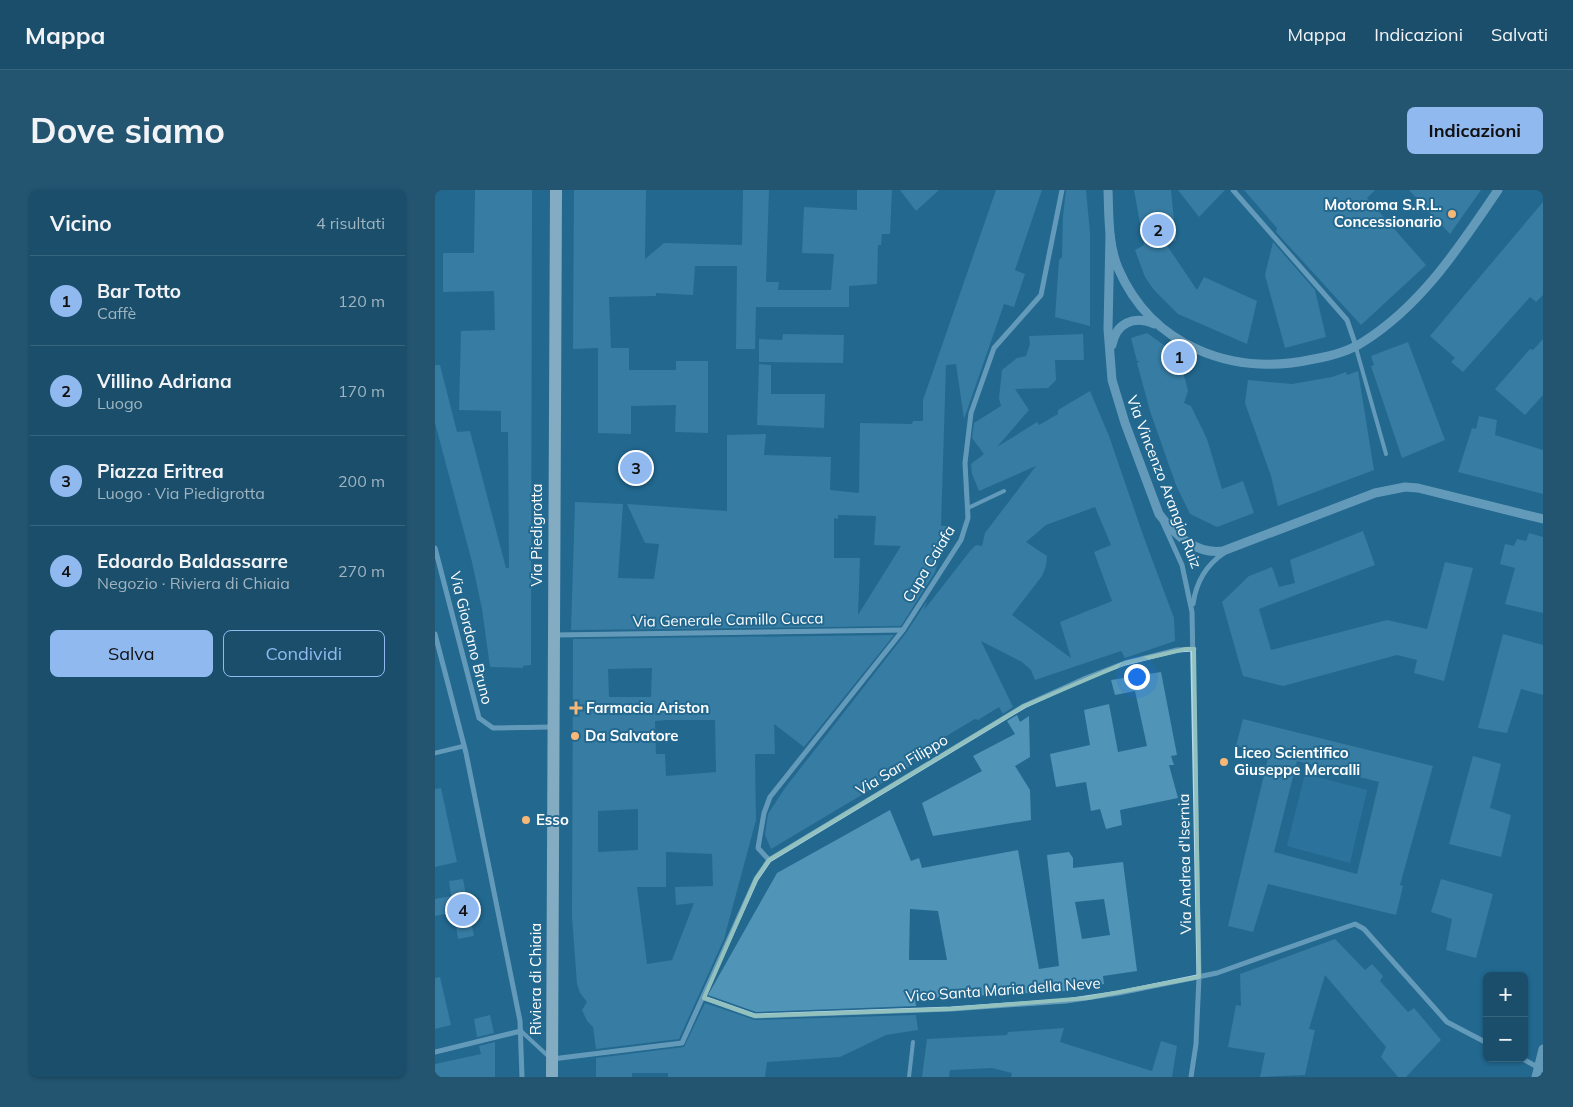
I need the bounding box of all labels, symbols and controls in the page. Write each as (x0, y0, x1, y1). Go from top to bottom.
text: Mappa (25, 20, 105, 50)
text: Mappa (1288, 23, 1346, 46)
text: Indicazioni (1374, 23, 1463, 46)
text: Salvati (1491, 23, 1548, 46)
button: Indicazioni (1407, 107, 1543, 154)
text: Dove siamo (30, 108, 225, 152)
place label: Motoroma S.R.L. Concessionario (1324, 195, 1442, 231)
marker: Motoroma S.R.L. Concessionario (1446, 208, 1458, 220)
text: Vicino (50, 210, 112, 236)
pin: 2 (1142, 211, 1174, 249)
text: 4 risultati (316, 213, 385, 233)
text: Bar Totto (97, 279, 181, 303)
text: 1 (61, 291, 71, 311)
text: 120 m (338, 291, 385, 311)
text: Caffè (97, 303, 136, 323)
pin: 1 (1163, 338, 1195, 376)
text: Villino Adriana (97, 369, 232, 393)
text: 2 (61, 381, 71, 401)
text: 170 m (338, 381, 385, 401)
text: Luogo (97, 393, 143, 413)
street label: Via Vincenzo Arangio Ruiz (1123, 393, 1206, 571)
pin: 3 (620, 449, 652, 487)
text: Piazza Eritrea (97, 459, 224, 483)
text: 3 (61, 471, 71, 491)
text: 200 m (338, 471, 385, 491)
text: Luogo · Via Piedigrotta (97, 483, 265, 503)
street label: Via Piedigrotta (527, 483, 546, 587)
street label: Cupa Caiafa (898, 522, 959, 606)
text: Edoardo Baldassarre (97, 549, 288, 573)
text: 4 (61, 561, 71, 581)
text: 270 m (338, 561, 385, 581)
street label: Via Giordano Bruno (446, 569, 497, 706)
text: Negozio · Riviera di Chiaia (97, 573, 290, 593)
street label: Via Generale Camillo Cucca (632, 608, 824, 631)
button: Salva (50, 630, 213, 677)
button: Condividi (223, 630, 385, 677)
your location (1124, 664, 1150, 690)
place label: Farmacia Ariston (586, 698, 709, 717)
marker: Farmacia Ariston (570, 702, 582, 714)
place label: Da Salvatore (585, 726, 679, 745)
marker: Da Salvatore (569, 730, 581, 742)
street label: Via San Filippo (852, 730, 951, 799)
place label: Liceo Scientifico Giuseppe Mercalli (1234, 743, 1360, 779)
marker: Liceo Scientifico Giuseppe Mercalli (1218, 756, 1230, 768)
street label: Via Andrea d'Isernia (1174, 793, 1195, 935)
place label: Esso (536, 810, 569, 829)
marker: Esso (520, 814, 532, 826)
pin: 4 (447, 891, 479, 929)
street label: Riviera di Chiaia (526, 923, 545, 1035)
map controls (1483, 972, 1528, 1062)
button: + (1483, 972, 1528, 1017)
street label: Vico Santa Maria della Neve (905, 973, 1101, 1006)
button: − (1483, 1017, 1528, 1062)

